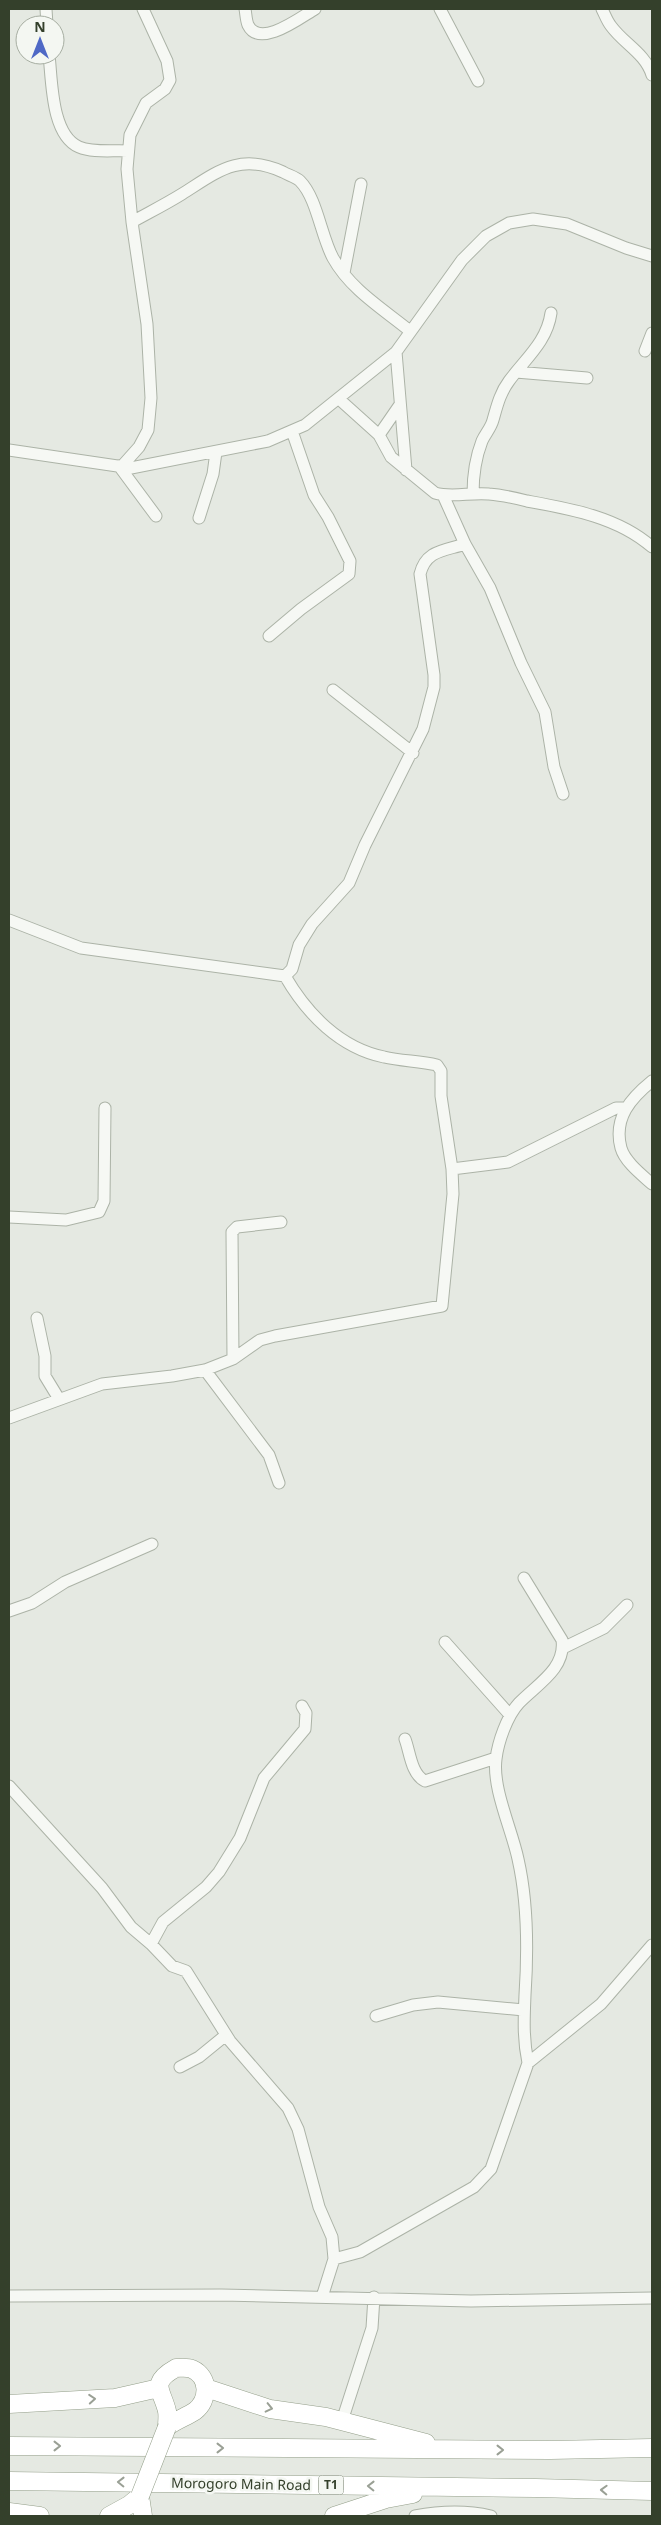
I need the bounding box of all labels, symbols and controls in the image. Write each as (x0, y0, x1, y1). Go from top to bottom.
north arrow (15, 15, 65, 65)
text: N (34, 17, 46, 36)
one-way arrow (89, 2394, 97, 2405)
one-way arrow (265, 2402, 274, 2413)
one-way arrow (54, 2441, 62, 2452)
one-way arrow (216, 2443, 224, 2453)
one-way arrow (497, 2445, 505, 2455)
street label: Morogoro Main Road (171, 2473, 311, 2494)
road number: T1 (318, 2476, 344, 2494)
one-way arrow (117, 2477, 125, 2488)
one-way arrow (367, 2480, 375, 2491)
one-way arrow (599, 2484, 607, 2495)

